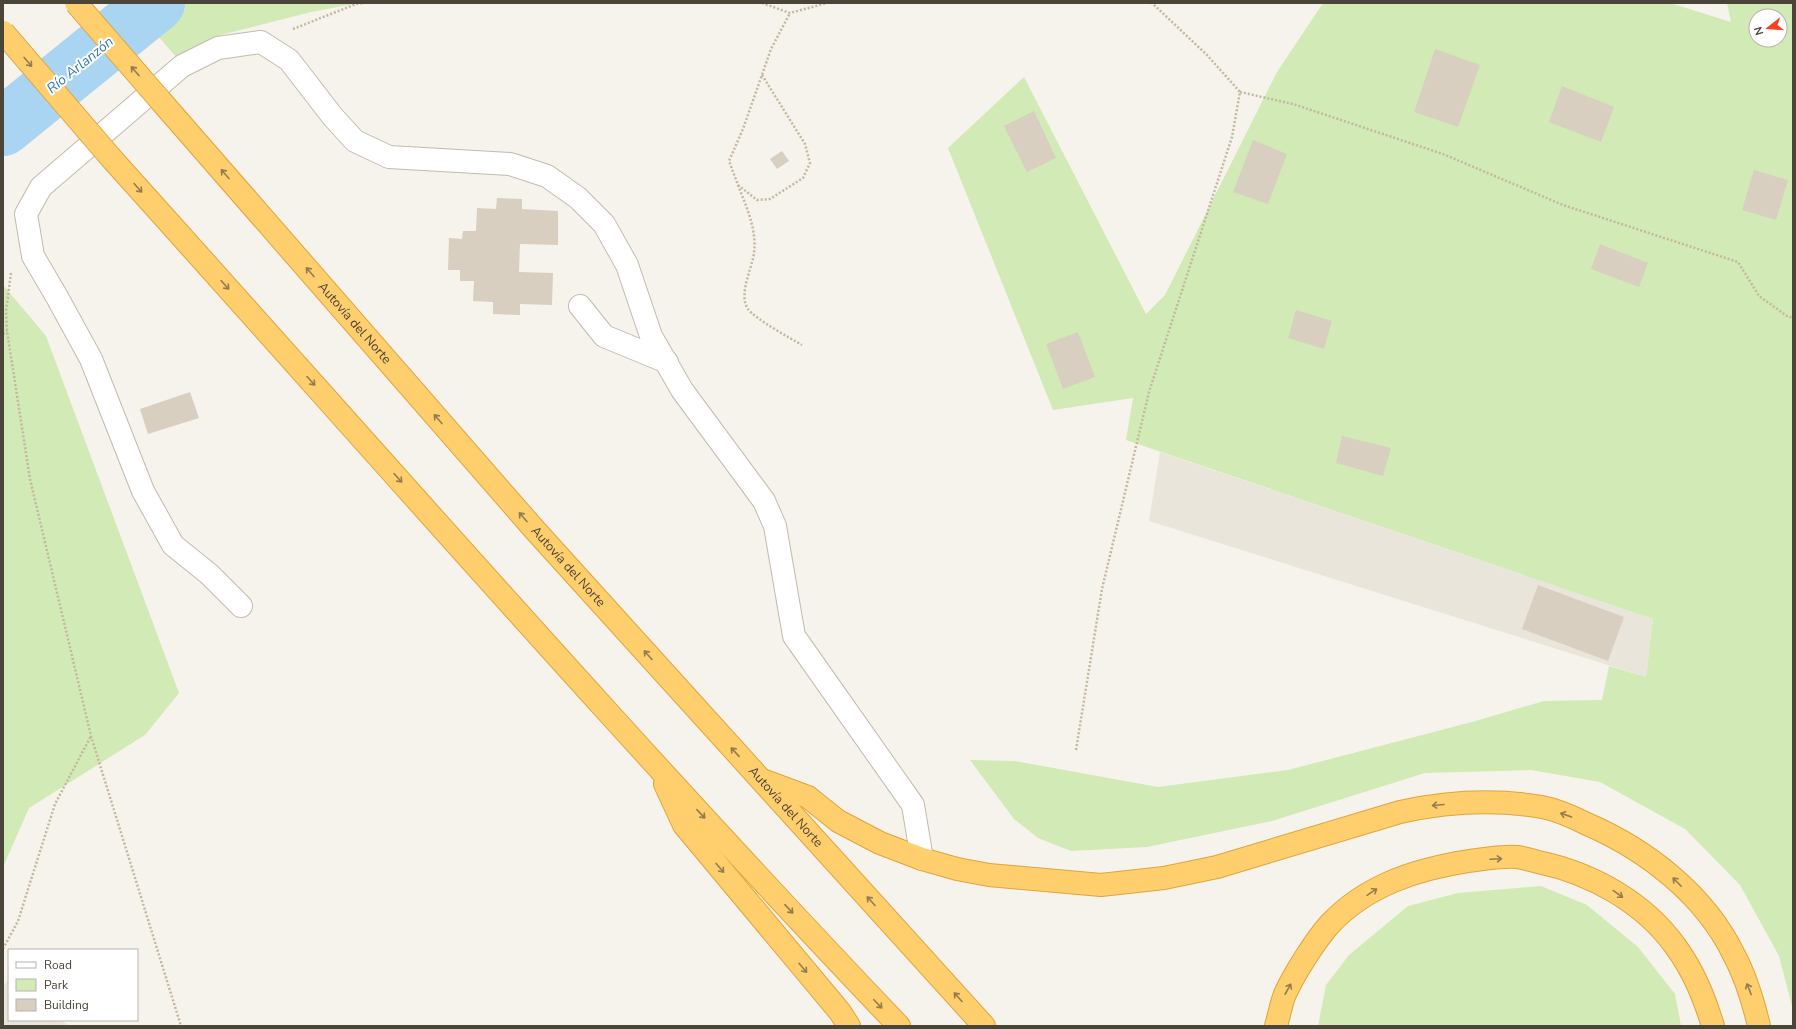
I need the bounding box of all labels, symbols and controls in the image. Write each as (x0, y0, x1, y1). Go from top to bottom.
north arrow (1748, 8, 1788, 48)
text: N (1751, 25, 1767, 37)
water label: Río Arlanzón (43, 32, 117, 98)
one-way arrow (24, 57, 33, 67)
one-way arrow (130, 65, 139, 76)
one-way arrow (220, 169, 229, 179)
one-way arrow (133, 183, 142, 193)
one-way arrow (305, 267, 315, 277)
street label: Autovía del Norte (314, 278, 395, 368)
one-way arrow (220, 280, 229, 290)
one-way arrow (307, 376, 316, 387)
one-way arrow (433, 414, 443, 424)
one-way arrow (394, 473, 403, 483)
one-way arrow (519, 512, 528, 522)
street label: Autovía del Norte (527, 522, 610, 611)
one-way arrow (643, 650, 652, 661)
one-way arrow (730, 747, 740, 757)
street label: Autovía del Norte (744, 763, 827, 851)
one-way arrow (1432, 802, 1445, 809)
one-way arrow (696, 809, 706, 819)
one-way arrow (1560, 811, 1573, 818)
one-way arrow (1489, 855, 1502, 862)
one-way arrow (716, 863, 725, 873)
one-way arrow (1672, 877, 1682, 887)
one-way arrow (1366, 888, 1377, 896)
one-way arrow (1613, 890, 1624, 898)
one-way arrow (866, 896, 875, 906)
one-way arrow (784, 904, 793, 914)
legend (8, 949, 138, 1021)
text: Road (44, 957, 72, 973)
one-way arrow (799, 962, 808, 973)
text: Park (44, 977, 69, 993)
one-way arrow (1285, 983, 1292, 995)
one-way arrow (1744, 983, 1752, 995)
one-way arrow (953, 992, 963, 1002)
text: Building (44, 997, 89, 1013)
one-way arrow (873, 999, 883, 1009)

